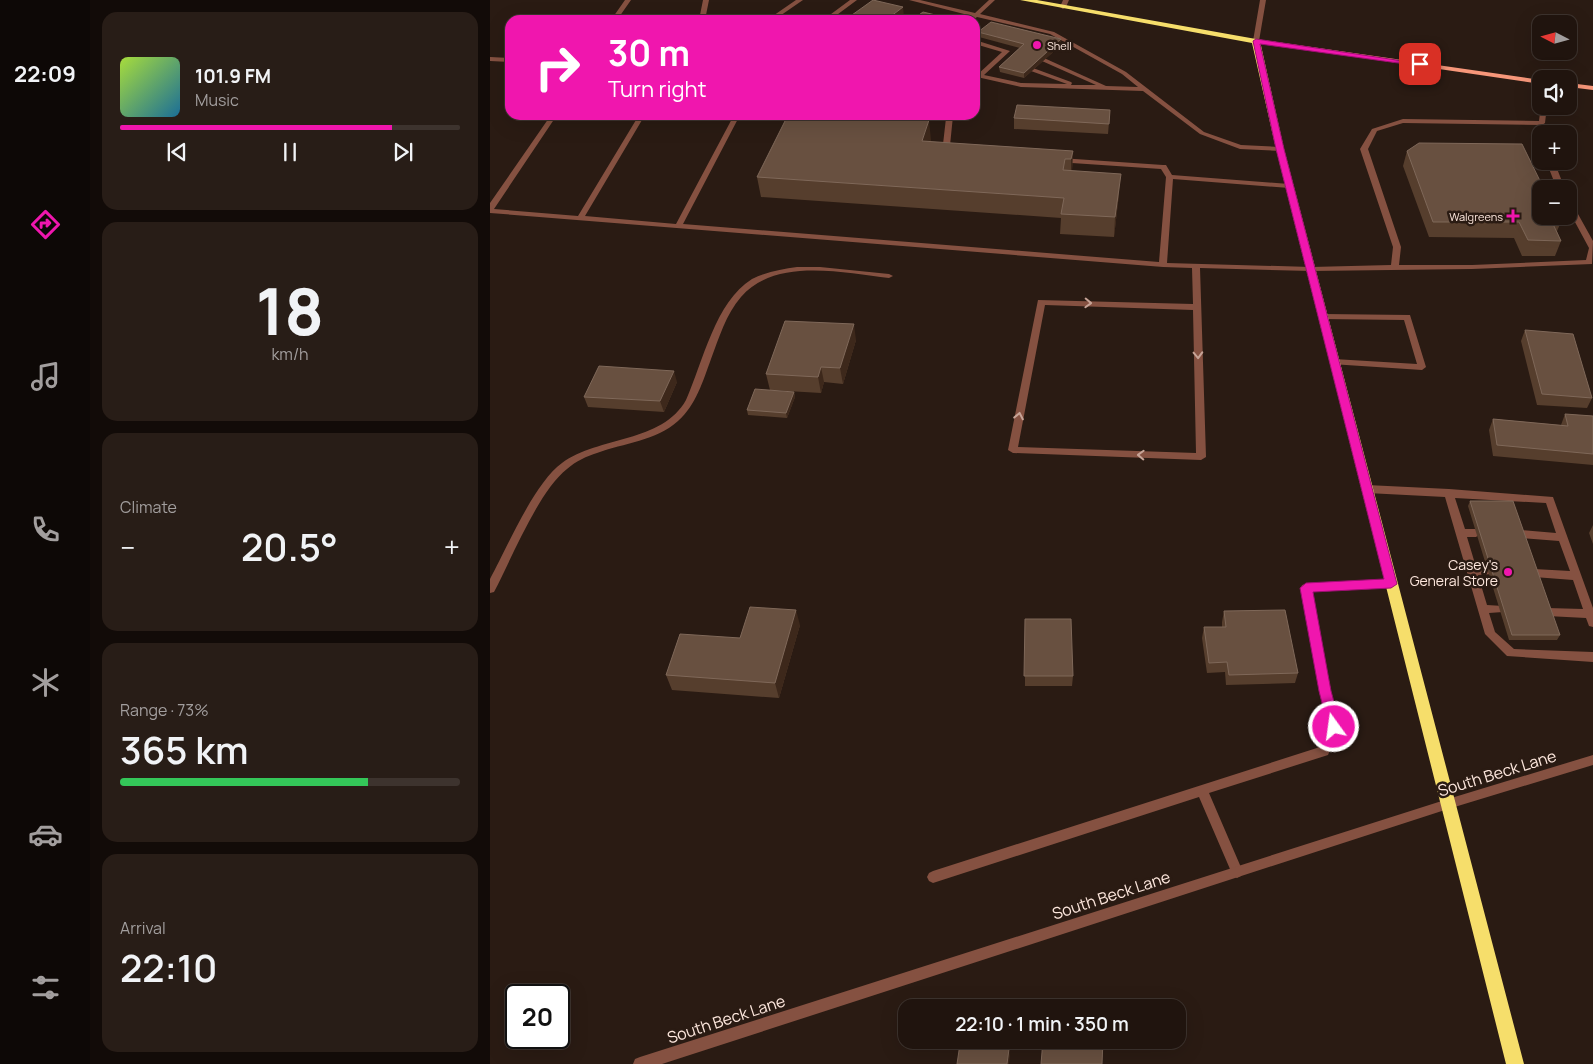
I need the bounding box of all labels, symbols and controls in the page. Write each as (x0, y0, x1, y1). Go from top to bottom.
north arrow (1532, 15, 1578, 60)
map controls (1532, 15, 1577, 225)
text: 30 m (608, 29, 690, 77)
icon: right (525, 35, 590, 100)
place label: Shell (1047, 38, 1072, 53)
marker: Shell (1031, 39, 1043, 51)
pin (1399, 43, 1441, 85)
icon: arrive (1406, 50, 1434, 78)
text: 22:09 (14, 59, 76, 89)
text: 101.9 FM (195, 63, 271, 89)
button: sound (1532, 70, 1577, 115)
text: Turn right (608, 74, 706, 104)
text: Music (195, 89, 239, 111)
button: + (1532, 125, 1577, 170)
icon: previous (163, 138, 191, 166)
icon: pause (276, 138, 304, 166)
icon: next (389, 138, 417, 166)
button: − (1532, 180, 1577, 225)
icon: directions (28, 207, 63, 242)
place label: Walgreens (1449, 209, 1503, 224)
marker: Walgreens (1507, 210, 1519, 222)
text: 18 (256, 266, 324, 355)
one-way arrow (1084, 298, 1092, 309)
text: km/h (271, 343, 309, 365)
one-way arrow (1192, 351, 1203, 359)
icon: music (28, 359, 63, 394)
one-way arrow (1014, 412, 1024, 421)
one-way arrow (1136, 450, 1144, 460)
text: Climate (120, 496, 177, 518)
icon: phone (28, 512, 63, 547)
text: 20.5° (241, 520, 338, 572)
text: − (120, 528, 135, 566)
text: + (444, 528, 460, 566)
place label: Casey's General Store (1410, 555, 1498, 590)
marker: Casey's General Store (1502, 566, 1514, 578)
icon: climate (28, 665, 63, 700)
text: Range · 73% (120, 699, 209, 721)
position arrow (1307, 700, 1359, 752)
text: 365 km (120, 723, 249, 775)
street label: South Beck Lane (1435, 745, 1559, 801)
icon: car (28, 817, 63, 852)
street label: South Beck Lane (1049, 866, 1173, 924)
text: Arrival (120, 917, 166, 939)
text: 22:10 (120, 941, 218, 993)
icon: filters (28, 970, 63, 1005)
speed limit sign: 20 (505, 984, 570, 1049)
street label: South Beck Lane (664, 990, 788, 1048)
text: 22:10 · 1 min · 350 m (955, 1011, 1129, 1037)

